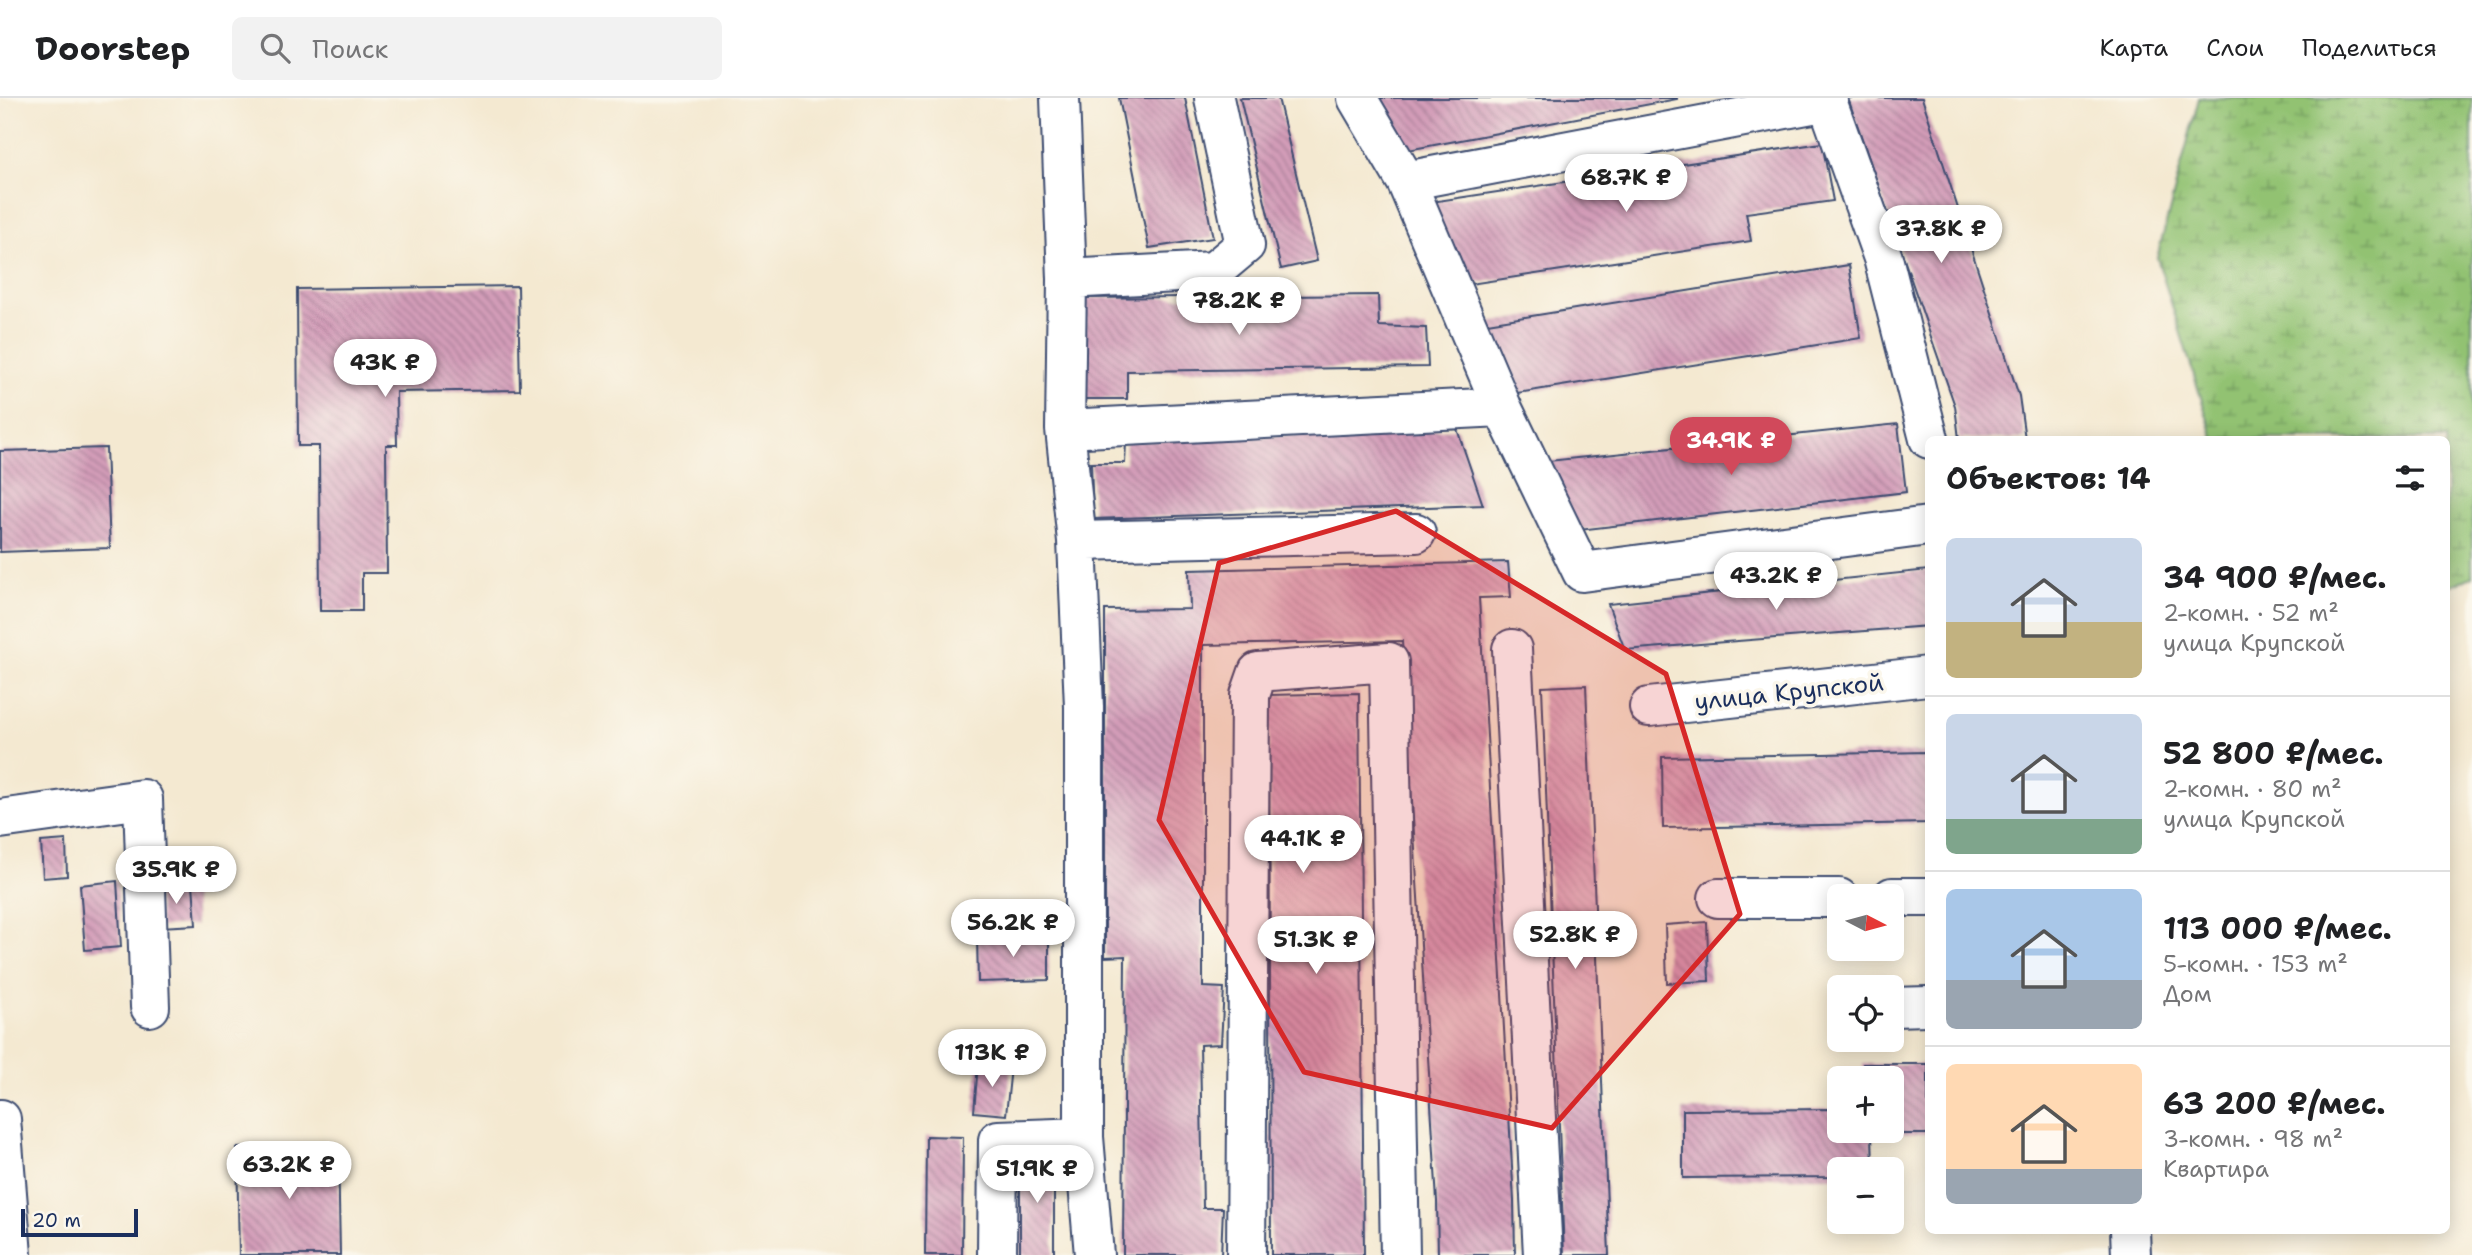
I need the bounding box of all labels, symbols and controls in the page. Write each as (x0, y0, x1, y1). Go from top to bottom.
search box (232, 17, 722, 80)
text: Doorstep (35, 26, 190, 71)
icon: search (256, 29, 294, 67)
text: Поиск (312, 31, 388, 66)
text: Карта (2100, 32, 2168, 64)
text: Слои (2206, 32, 2264, 64)
text: Поделиться (2302, 32, 2437, 64)
pin: 68.7K ₽ (1561, 155, 1691, 214)
text: 68.7K ₽ (1580, 162, 1672, 192)
pin: 37.8K ₽ (1876, 206, 2006, 265)
text: 37.8K ₽ (1895, 213, 1987, 243)
pin: 78.2K ₽ (1174, 278, 1304, 337)
text: 78.2K ₽ (1192, 285, 1286, 315)
pin: 43K ₽ (336, 340, 434, 399)
text: 43K ₽ (350, 347, 420, 377)
pin: 34.9K ₽ (1666, 418, 1796, 477)
text: 34.9K ₽ (1686, 425, 1776, 455)
text: Объектов: 14 (1946, 458, 2151, 499)
icon: filters (2391, 459, 2429, 497)
pin: 43.2K ₽ (1711, 552, 1841, 612)
text: 34 900 ₽/мес. (2163, 557, 2386, 598)
text: 43.2K ₽ (1730, 560, 1822, 590)
icon: home (2002, 566, 2086, 650)
text: 2-комн. · 52 m² (2163, 598, 2339, 628)
text: улица Крупской (2163, 628, 2345, 658)
street label: улица Крупской (1693, 666, 1885, 718)
text: 52 800 ₽/мес. (2163, 733, 2384, 774)
icon: home (2002, 742, 2086, 826)
text: 2-комн. · 80 m² (2163, 774, 2342, 804)
text: улица Крупской (2163, 804, 2345, 834)
pin: 44.1K ₽ (1238, 816, 1368, 875)
text: 44.1K ₽ (1260, 823, 1346, 853)
pin: 35.9K ₽ (111, 846, 241, 906)
text: 35.9K ₽ (132, 854, 220, 884)
north arrow (1827, 884, 1904, 961)
map controls (1827, 884, 1904, 1234)
pin: 56.2K ₽ (948, 900, 1078, 959)
text: 56.2K ₽ (967, 907, 1059, 937)
text: 113 000 ₽/мес. (2163, 908, 2392, 949)
pin: 52.8K ₽ (1510, 912, 1640, 971)
pin: 51.3K ₽ (1251, 916, 1381, 976)
icon: home (2002, 917, 2086, 1001)
text: 52.8K ₽ (1529, 919, 1621, 949)
text: 51.3K ₽ (1274, 924, 1358, 954)
text: 5-комн. · 153 m² (2163, 949, 2348, 979)
button: locate (1827, 975, 1904, 1052)
text: Дом (2163, 979, 2212, 1009)
pin: 113K ₽ (935, 1030, 1049, 1089)
text: 113K ₽ (954, 1037, 1030, 1067)
button: + (1827, 1066, 1904, 1143)
text: 63 200 ₽/мес. (2163, 1083, 2386, 1124)
icon: home (2002, 1092, 2086, 1176)
text: 3-комн. · 98 m² (2163, 1124, 2343, 1154)
pin: 63.2K ₽ (224, 1142, 354, 1201)
pin: 51.9K ₽ (972, 1146, 1102, 1205)
text: 63.2K ₽ (243, 1149, 335, 1179)
text: 51.9K ₽ (996, 1153, 1078, 1183)
text: Квартира (2163, 1154, 2269, 1184)
button: − (1827, 1157, 1904, 1234)
scale bar (21, 1206, 138, 1238)
text: 20 m (32, 1208, 81, 1233)

